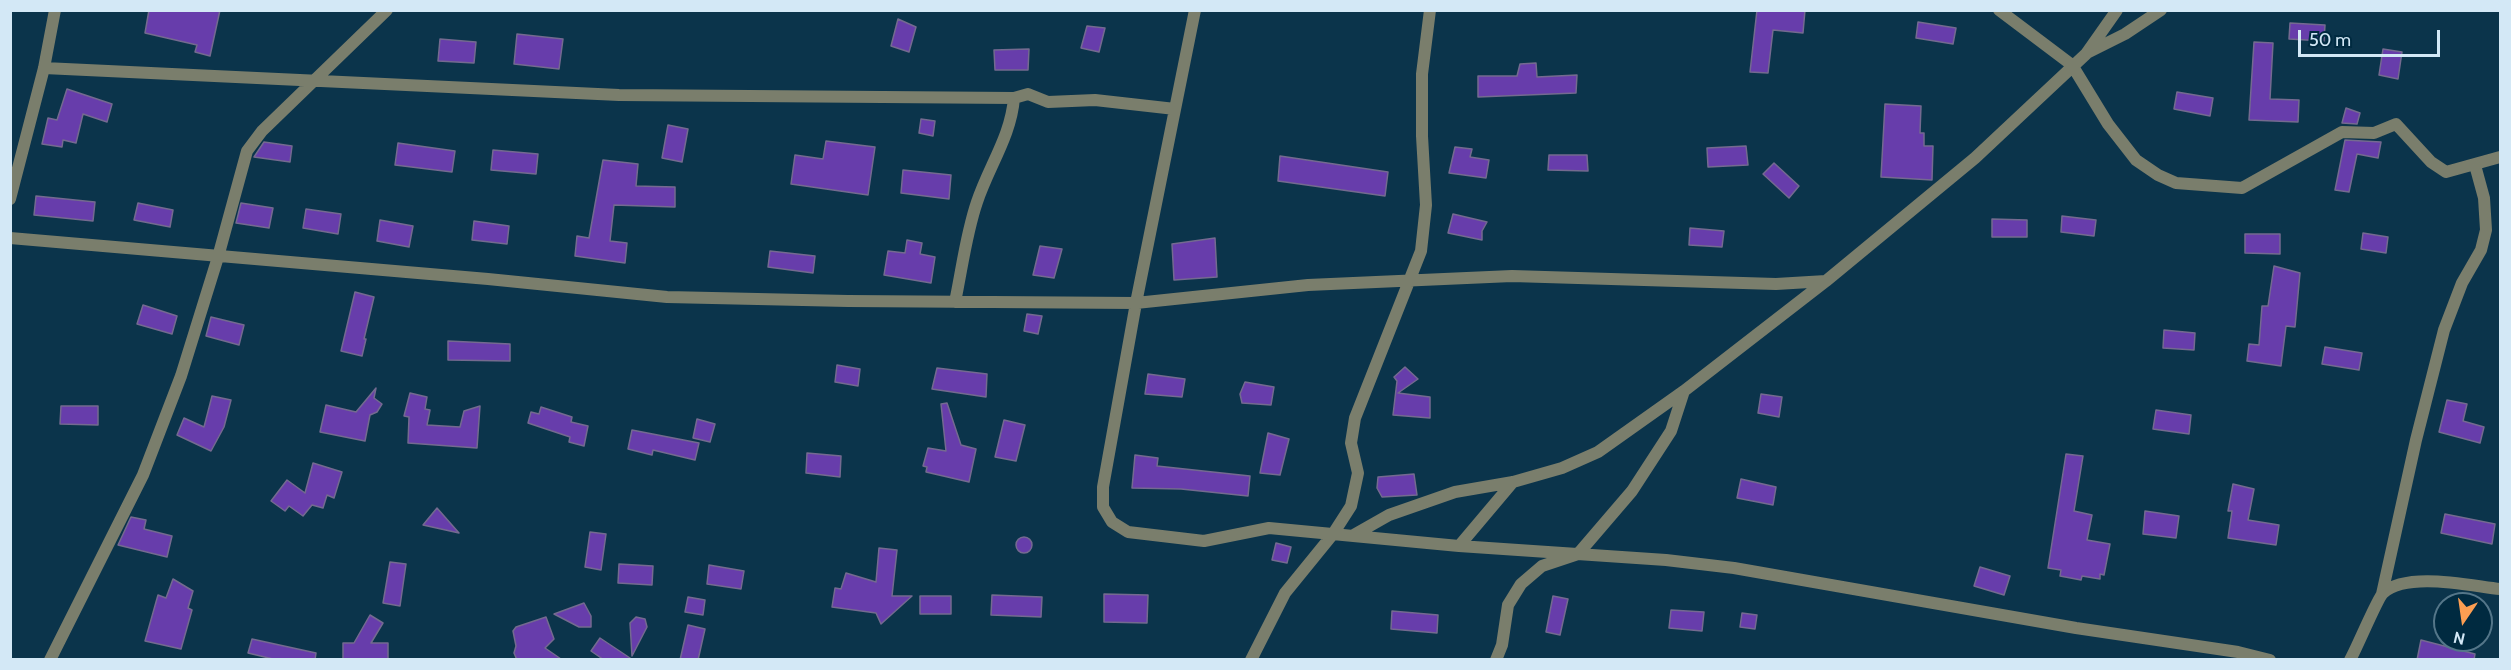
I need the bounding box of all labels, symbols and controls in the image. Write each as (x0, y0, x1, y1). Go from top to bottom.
scale bar (2301, 18, 2444, 56)
text: 50 m (2309, 29, 2351, 51)
north arrow (2433, 592, 2493, 652)
text: N (2452, 628, 2467, 649)

